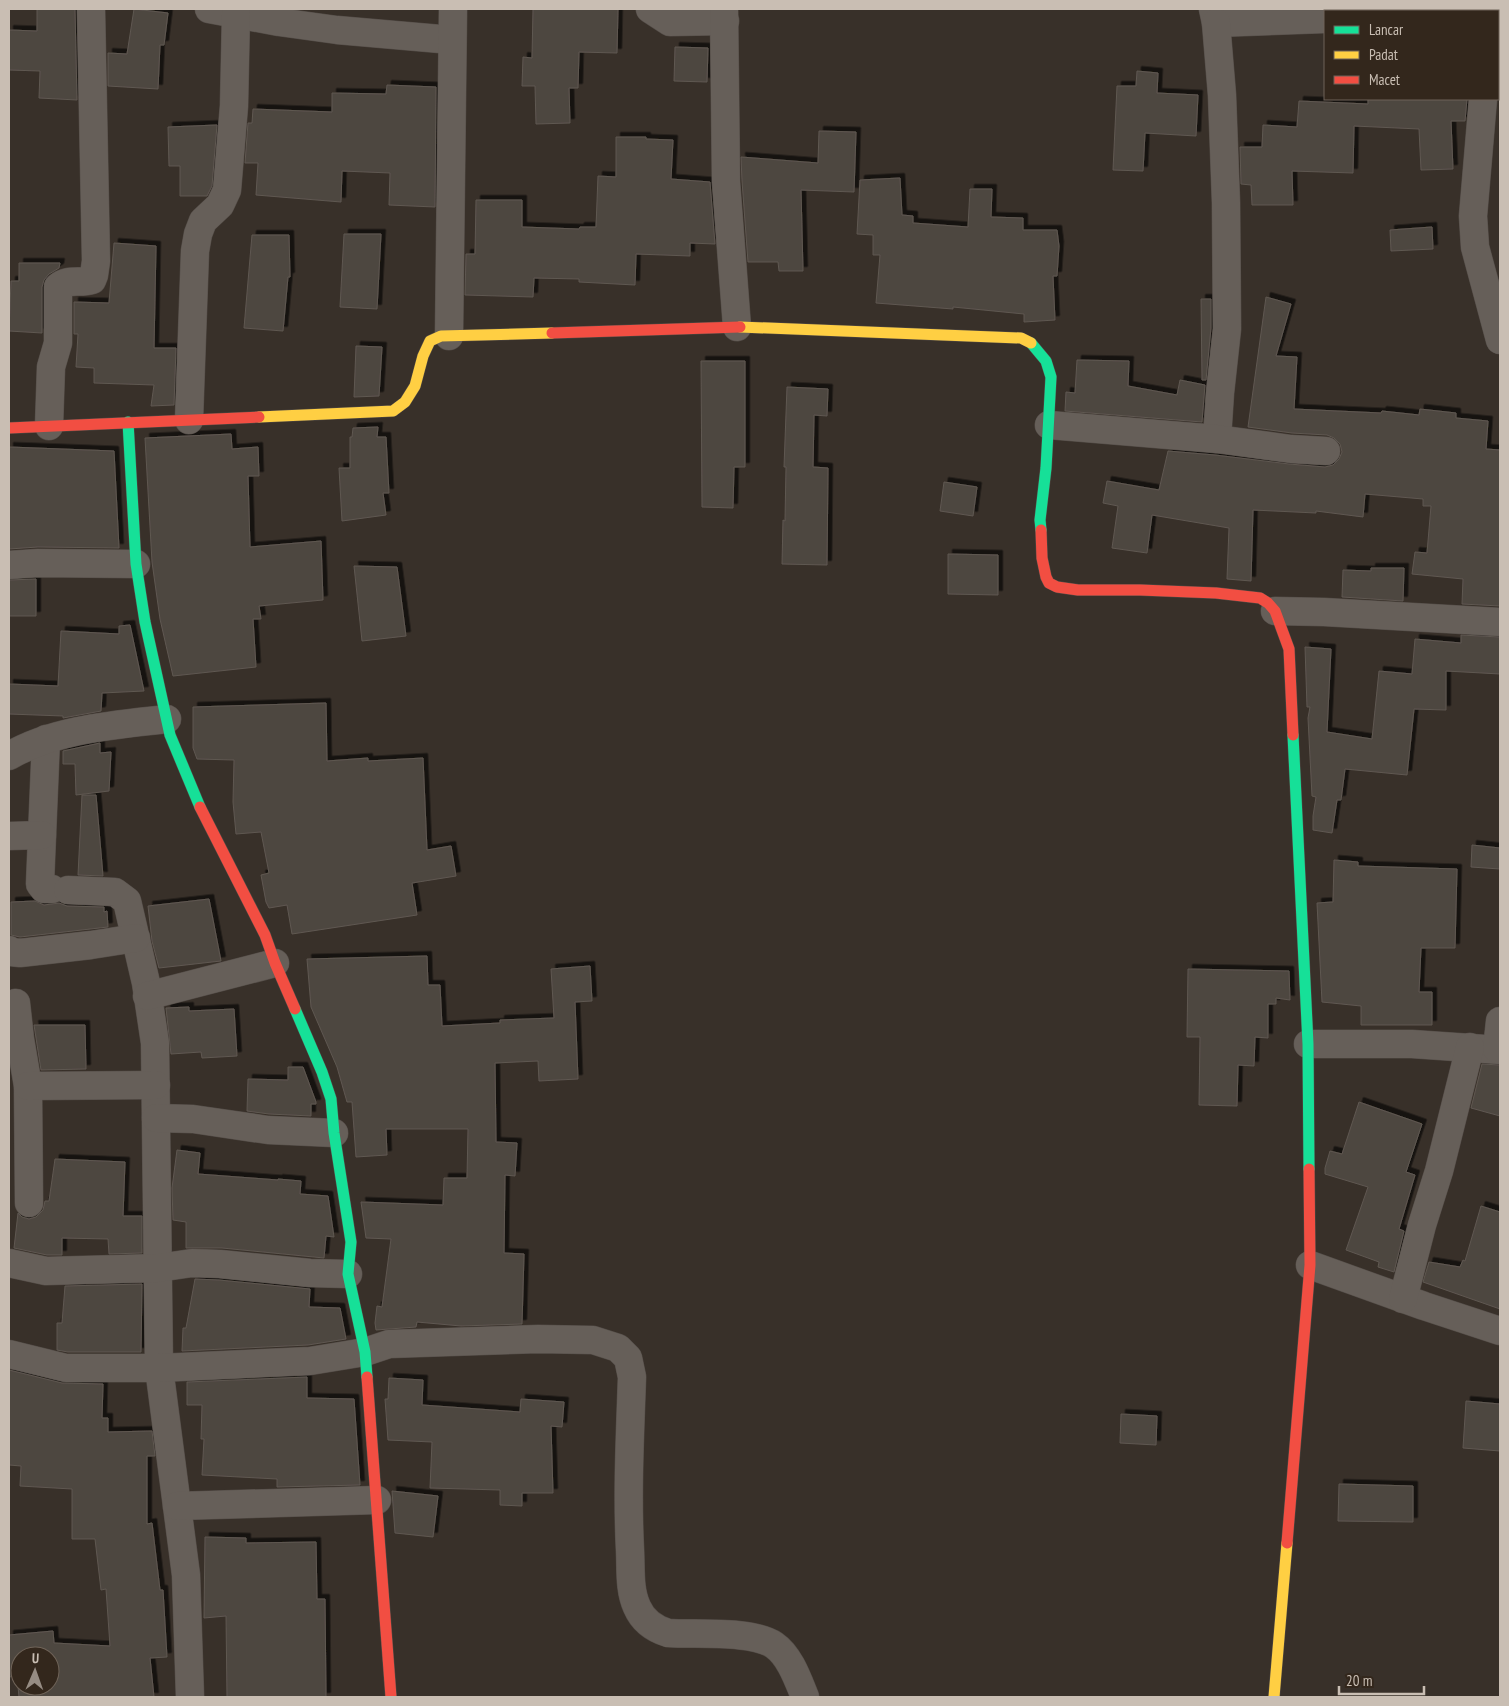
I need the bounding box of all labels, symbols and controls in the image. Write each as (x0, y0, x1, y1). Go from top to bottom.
legend (1324, 10, 1499, 100)
text: Lancar (1369, 20, 1404, 39)
text: Padat (1369, 45, 1398, 64)
text: Macet (1369, 70, 1400, 89)
north arrow (10, 1646, 60, 1696)
text: U (32, 1649, 39, 1667)
scale bar (1339, 1664, 1424, 1696)
text: 20 m (1346, 1671, 1372, 1690)

